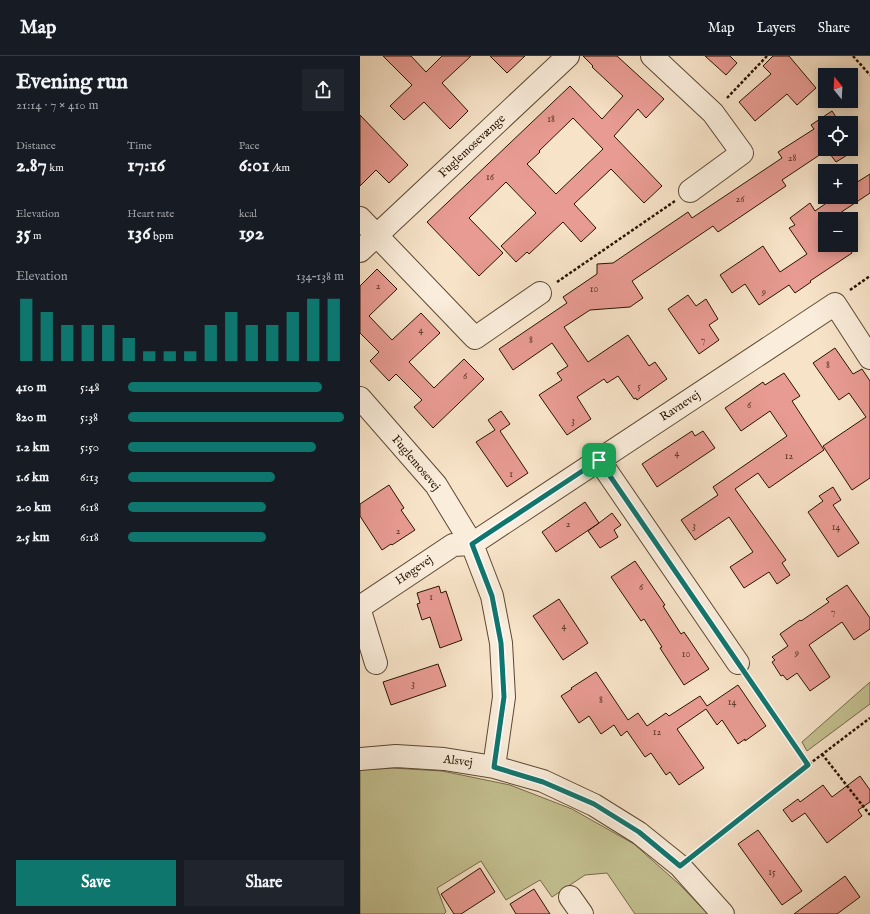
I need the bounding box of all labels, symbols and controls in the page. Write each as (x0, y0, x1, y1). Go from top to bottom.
text: Map (20, 16, 56, 40)
text: Map (708, 19, 735, 37)
text: Layers (757, 19, 796, 37)
text: Share (818, 19, 850, 37)
text: Evening run (16, 68, 128, 96)
north arrow (818, 68, 858, 108)
map controls (818, 68, 858, 252)
button: share (302, 69, 344, 111)
text: 21:14 · 7 × 410 m (16, 97, 99, 114)
street label: Fuglemosevænge (435, 111, 509, 181)
house number: 18 (547, 113, 555, 126)
button: locate (818, 116, 858, 156)
text: Distance (16, 139, 56, 153)
text: Time (127, 139, 152, 153)
text: Pace (239, 139, 259, 153)
house number: 28 (788, 152, 796, 165)
text: 2.87 (16, 153, 47, 178)
text: 17:16 (127, 153, 165, 178)
text: 6:01 (239, 153, 270, 178)
text: km (47, 161, 64, 175)
text: /km (270, 161, 290, 175)
button: + (818, 164, 858, 204)
house number: 16 (486, 171, 495, 184)
house number: 26 (736, 193, 745, 206)
text: Elevation (16, 207, 60, 221)
text: Heart rate (127, 207, 174, 221)
text: kcal (239, 207, 257, 221)
button: − (818, 212, 858, 252)
text: 35 (16, 221, 31, 246)
text: 136 (127, 221, 151, 246)
text: 192 (239, 221, 264, 246)
text: m (31, 229, 42, 243)
text: bpm (151, 229, 173, 243)
text: Elevation (16, 268, 68, 285)
text: 134–138 m (296, 268, 344, 285)
house number: 2 (376, 280, 381, 293)
house number: 10 (590, 283, 598, 296)
house number: 9 (761, 286, 766, 299)
house number: 4 (419, 324, 424, 337)
house number: 8 (529, 334, 533, 347)
house number: 7 (701, 334, 706, 347)
house number: 8 (826, 359, 830, 372)
house number: 6 (463, 370, 468, 383)
text: 410 m (16, 379, 46, 396)
text: 5:48 (80, 379, 100, 396)
house number: 5 (637, 380, 641, 393)
street label: Ravnevej (657, 387, 703, 425)
house number: 6 (747, 399, 752, 412)
text: 820 m (16, 409, 46, 426)
text: 5:38 (80, 409, 98, 426)
house number: 3 (571, 415, 575, 428)
street label: Fuglemosevej (388, 432, 444, 494)
text: 1.2 km (16, 439, 50, 456)
text: 5:50 (80, 439, 99, 456)
pin (582, 443, 616, 477)
house number: 4 (675, 447, 680, 460)
icon: arrive (588, 449, 610, 471)
house number: 12 (785, 450, 794, 463)
house number: 1 (509, 468, 513, 481)
text: 1.6 km (16, 469, 49, 486)
text: 6:13 (80, 469, 99, 486)
text: 2.0 km (16, 499, 51, 516)
text: 6:18 (80, 499, 99, 516)
house number: 2 (566, 518, 571, 531)
house number: 3 (692, 520, 696, 533)
house number: 14 (832, 521, 840, 534)
house number: 2 (396, 525, 401, 538)
text: 2.5 km (16, 529, 49, 546)
text: 6:18 (80, 529, 99, 546)
street label: Høgevej (392, 552, 436, 588)
house number: 6 (639, 581, 644, 594)
house number: 1 (429, 591, 433, 604)
house number: 7 (831, 606, 836, 619)
house number: 4 (562, 620, 567, 633)
house number: 9 (794, 647, 799, 660)
house number: 10 (682, 648, 690, 661)
house number: 3 (411, 678, 415, 691)
house number: 8 (599, 694, 603, 707)
house number: 14 (728, 696, 736, 709)
house number: 12 (653, 726, 662, 739)
street label: Alsvej (441, 751, 474, 770)
button: Save (16, 860, 176, 906)
button: Share (184, 860, 344, 906)
house number: 15 (768, 866, 776, 879)

